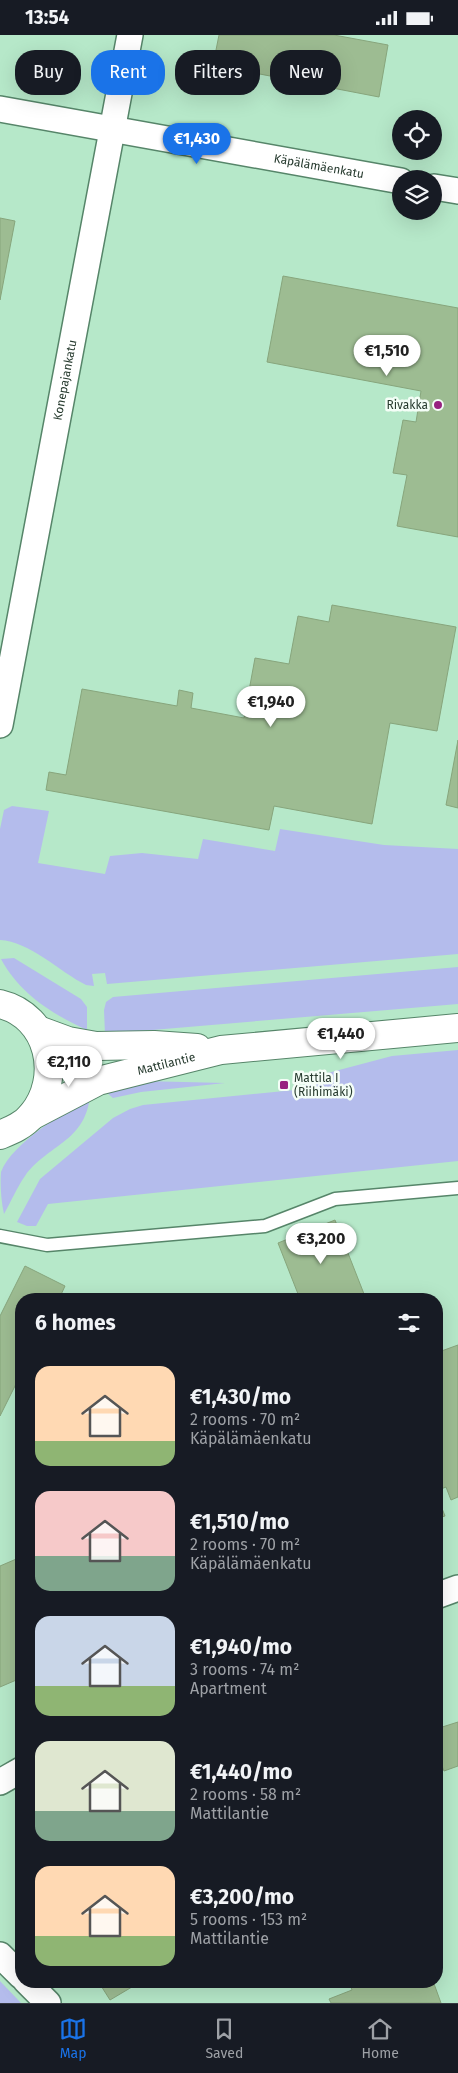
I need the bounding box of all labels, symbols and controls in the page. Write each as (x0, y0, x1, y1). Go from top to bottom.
text: 13:54 (25, 6, 69, 29)
chip: Buy (15, 50, 81, 95)
chip: Rent (91, 50, 165, 95)
chip: Filters (175, 50, 260, 95)
chip: New (270, 50, 341, 95)
map controls (392, 110, 442, 220)
button: locate (392, 110, 442, 160)
pin: €1,430 (156, 123, 238, 165)
text: €1,430 (174, 129, 220, 148)
street label: Käpälämäenkatu (273, 151, 365, 181)
button: layers (392, 170, 442, 220)
pin: €1,510 (346, 335, 428, 377)
street label: Konepajankatu (51, 339, 79, 422)
text: €1,510 (365, 341, 409, 360)
place label: Rivakka (386, 398, 428, 412)
marker: Rivakka (432, 399, 444, 411)
pin: €1,940 (230, 685, 312, 728)
text: €1,940 (247, 692, 295, 711)
pin: €1,440 (300, 1017, 382, 1060)
text: €1,440 (317, 1024, 365, 1043)
pin: €2,110 (28, 1045, 110, 1088)
street label: Mattilantie (136, 1050, 197, 1078)
text: €2,110 (47, 1052, 91, 1071)
place label: Mattila I (Riihimäki) (294, 1071, 353, 1099)
marker: Mattila I (Riihimäki) (278, 1079, 290, 1091)
pin: €3,200 (280, 1223, 362, 1265)
text: €3,200 (297, 1229, 345, 1248)
icon: filters (395, 1309, 423, 1337)
text: 6 homes (35, 1310, 116, 1336)
text: €1,430/mo (190, 1384, 291, 1410)
icon: home (75, 1386, 135, 1446)
text: 2 rooms · 70 m² (190, 1410, 300, 1429)
text: Käpälämäenkatu (190, 1429, 311, 1448)
text: €1,510/mo (190, 1509, 289, 1535)
icon: home (75, 1511, 135, 1571)
text: 2 rooms · 70 m² (190, 1535, 300, 1554)
text: Käpälämäenkatu (190, 1554, 311, 1573)
text: €1,940/mo (190, 1634, 292, 1660)
icon: home (75, 1636, 135, 1696)
text: 3 rooms · 74 m² (190, 1660, 299, 1679)
text: Apartment (190, 1679, 267, 1698)
text: €1,440/mo (190, 1759, 292, 1785)
icon: home (75, 1761, 135, 1821)
text: 2 rooms · 58 m² (190, 1785, 301, 1804)
text: Mattilantie (190, 1804, 269, 1823)
text: €3,200/mo (190, 1884, 294, 1910)
icon: home (75, 1886, 135, 1946)
text: 5 rooms · 153 m² (190, 1910, 307, 1929)
text: Mattilantie (190, 1929, 269, 1948)
tab: Map (59, 2015, 87, 2062)
tab: Saved (205, 2015, 243, 2062)
tab: Home (362, 2015, 399, 2062)

